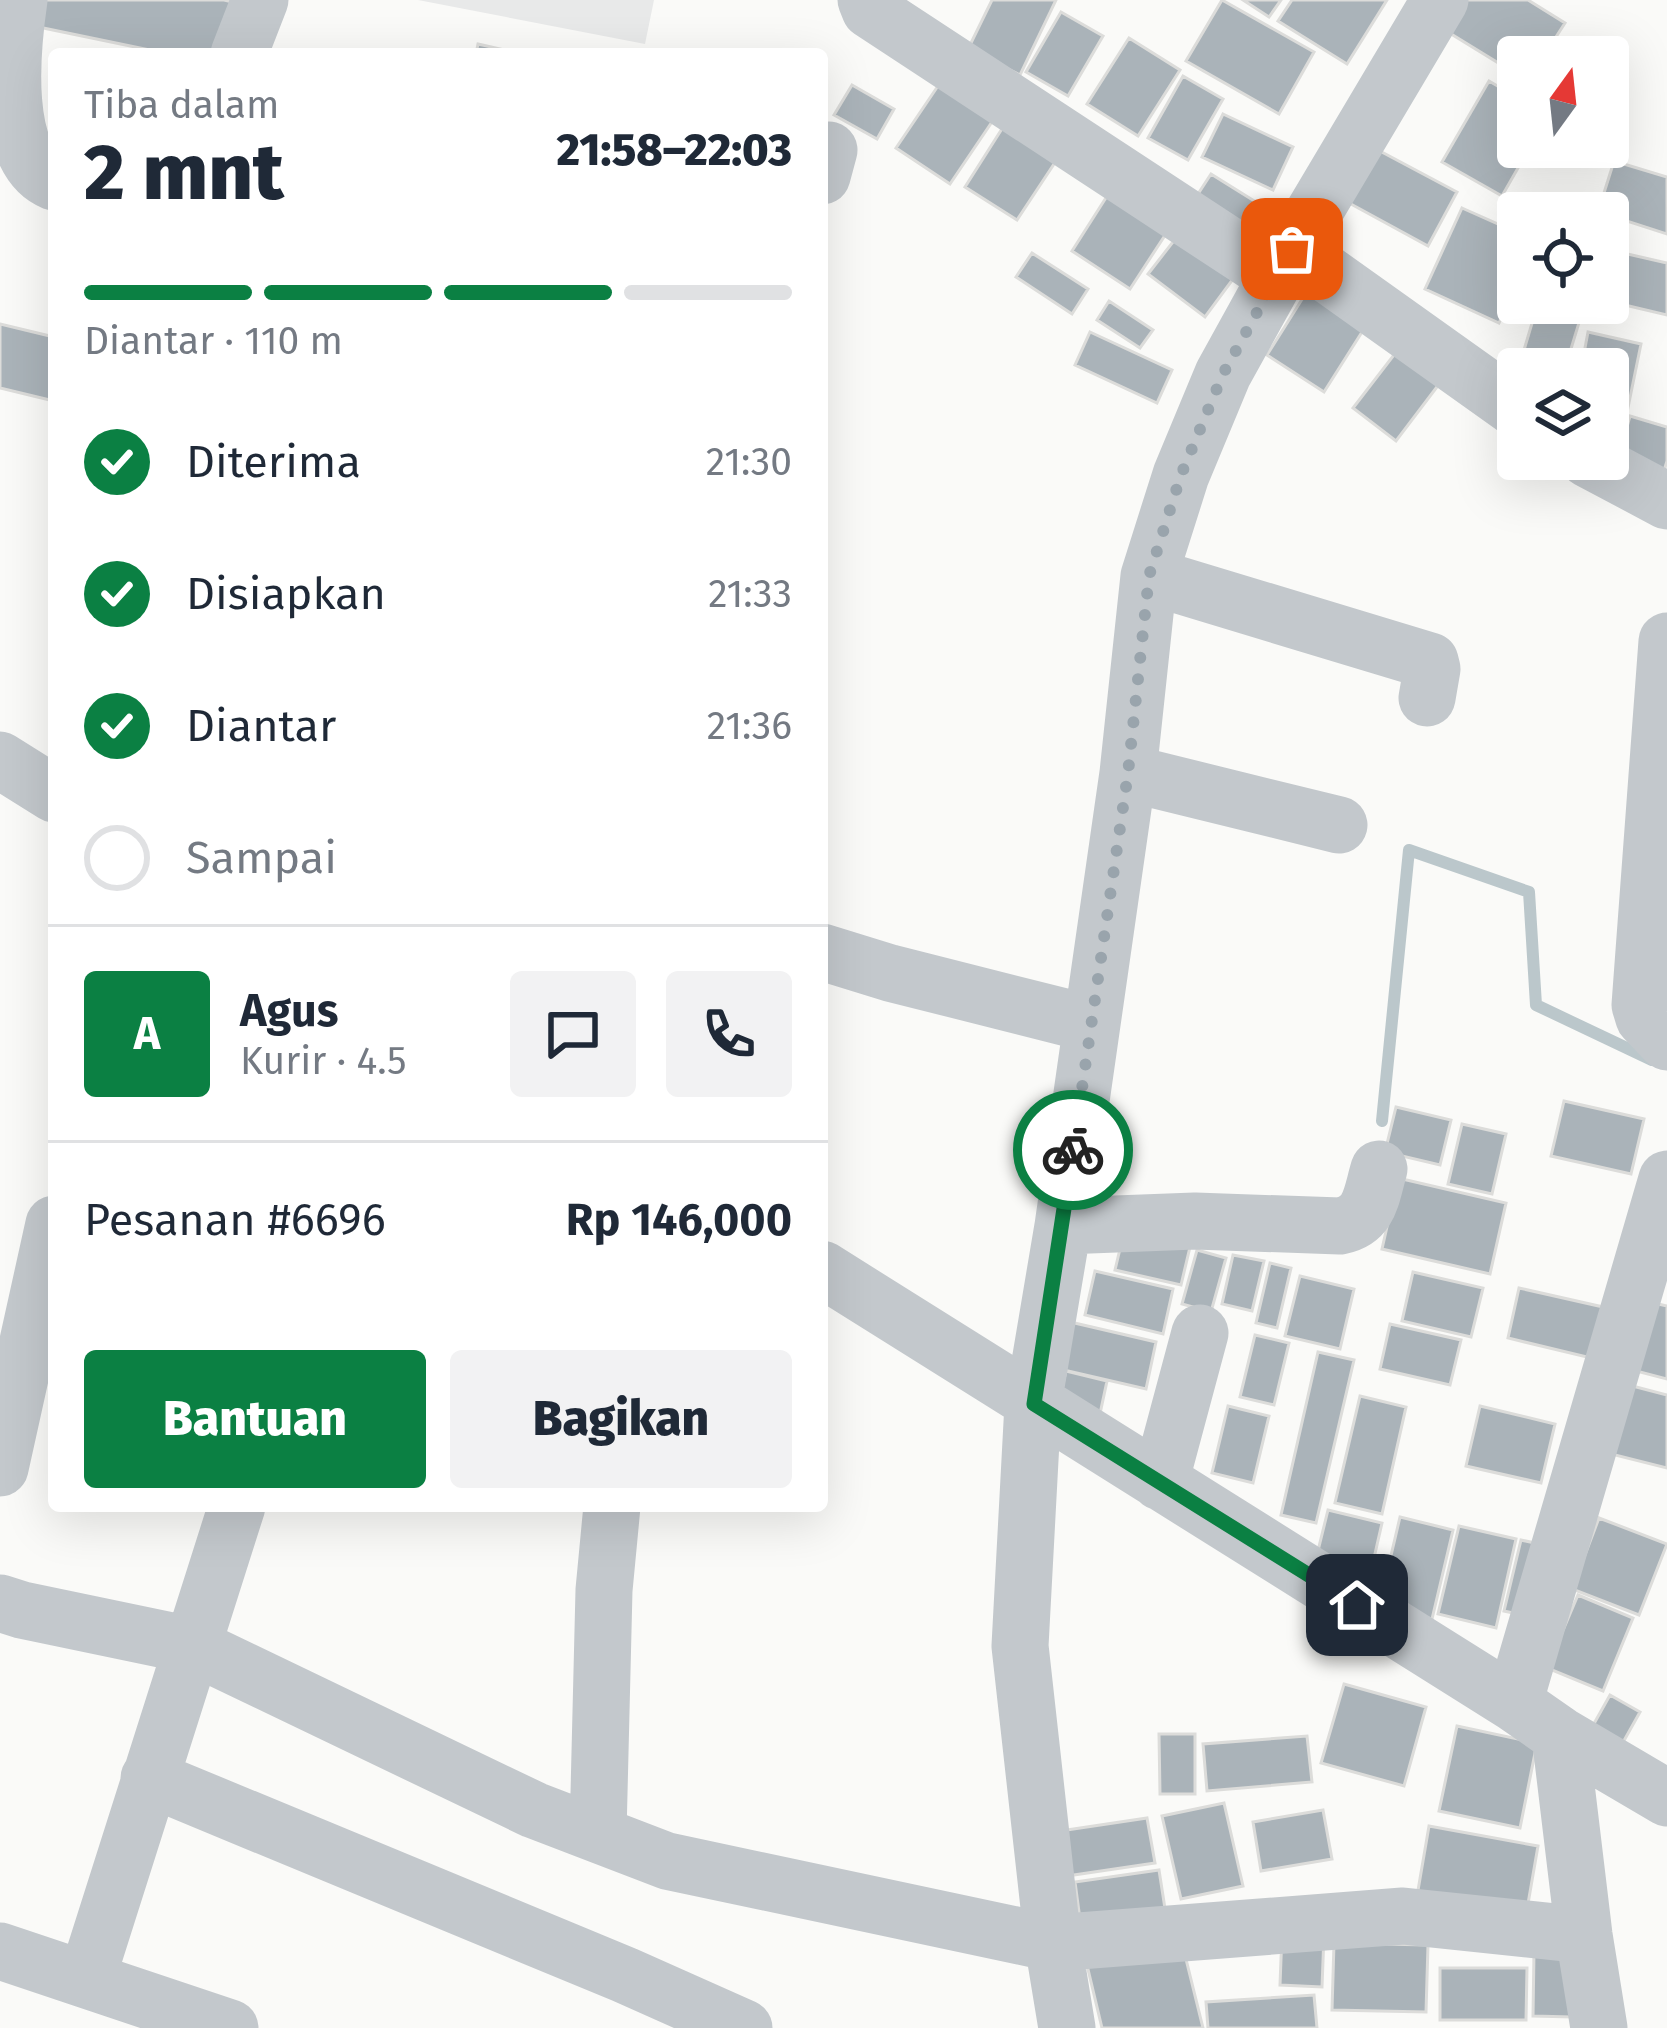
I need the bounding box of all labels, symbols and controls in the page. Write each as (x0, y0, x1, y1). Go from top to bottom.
north arrow (1497, 36, 1629, 168)
map controls (1497, 36, 1629, 480)
text: Tiba dalam (84, 82, 280, 128)
text: 21:58–22:03 (557, 123, 792, 177)
text: 2 mnt (84, 126, 284, 220)
button: locate (1497, 192, 1629, 324)
pin (1241, 198, 1343, 300)
icon: bag (1259, 216, 1325, 282)
text: Diantar · 110 m (84, 318, 343, 364)
button: layers (1497, 348, 1629, 480)
icon: check (84, 429, 150, 495)
text: Diterima (186, 435, 361, 489)
text: 21:30 (706, 439, 792, 485)
icon: check (84, 561, 150, 627)
text: Disiapkan (186, 567, 386, 621)
text: 21:33 (708, 571, 792, 617)
icon: check (84, 693, 150, 759)
text: Diantar (186, 699, 336, 753)
text: 21:36 (707, 703, 792, 749)
text: Sampai (186, 831, 337, 885)
button: chat (510, 971, 636, 1097)
button: phone (666, 971, 792, 1097)
text: Agus (240, 984, 338, 1038)
text: A (134, 1007, 160, 1061)
text: Kurir · 4.5 (240, 1038, 407, 1084)
courier (1013, 1090, 1133, 1210)
icon: bike (1040, 1117, 1106, 1183)
text: Pesanan #6696 (84, 1193, 386, 1247)
text: Rp 146,000 (566, 1193, 792, 1247)
button: Bantuan (84, 1350, 426, 1488)
button: Bagikan (450, 1350, 792, 1488)
pin (1306, 1554, 1408, 1656)
icon: home (1324, 1572, 1390, 1638)

